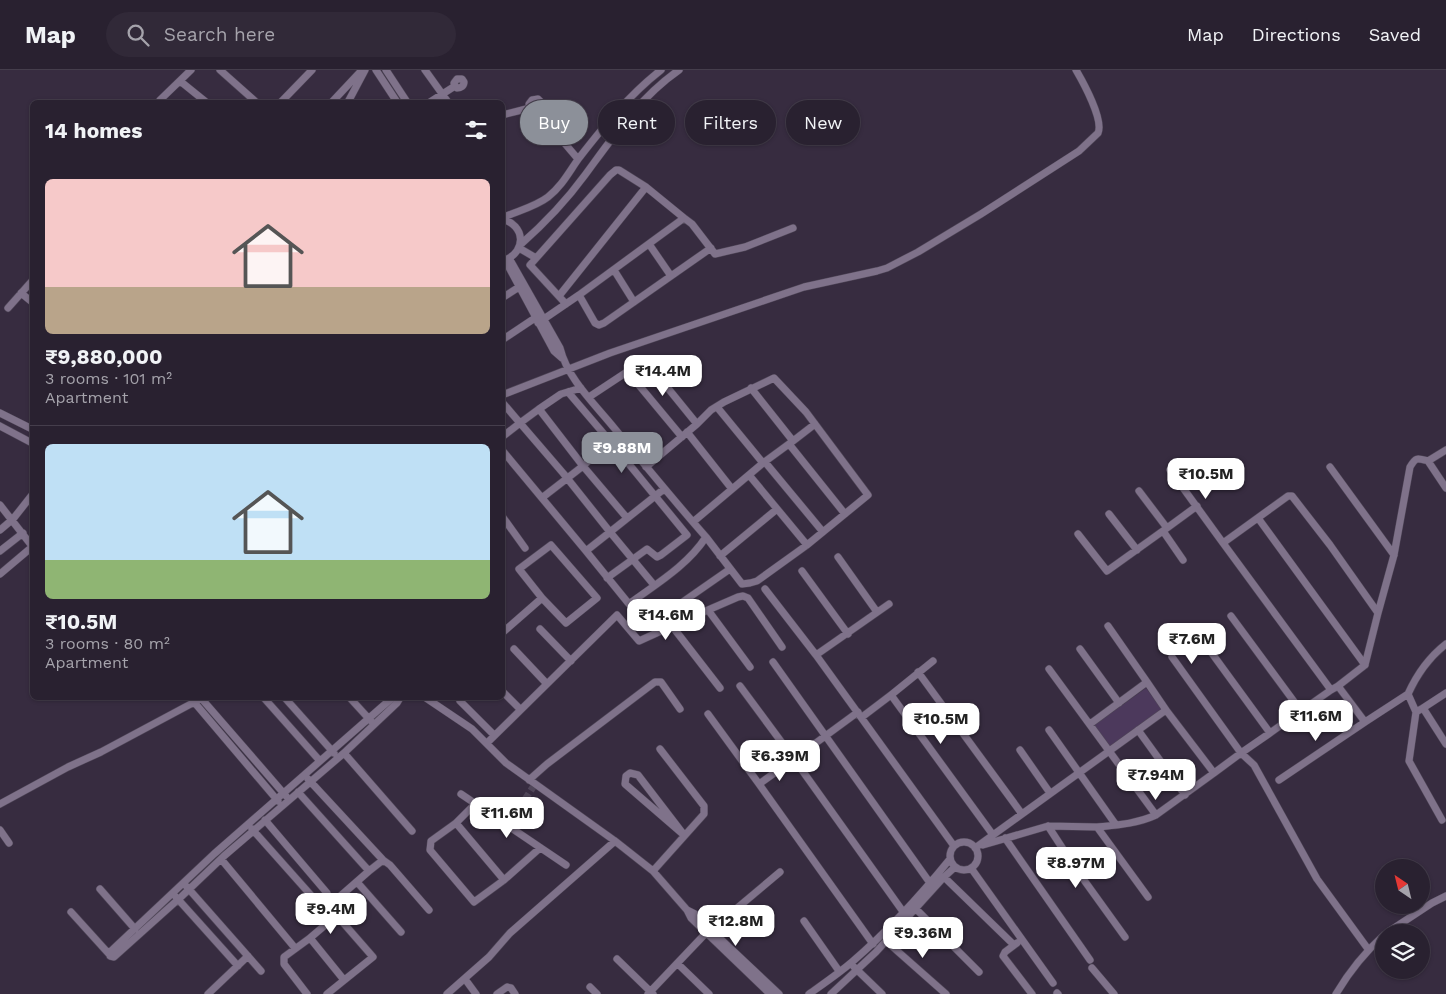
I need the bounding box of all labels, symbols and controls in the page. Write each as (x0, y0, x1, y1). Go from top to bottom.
search box (106, 12, 456, 57)
text: Map (25, 21, 76, 49)
icon: search (124, 21, 152, 49)
text: Search here (164, 23, 275, 46)
text: Map (1187, 24, 1224, 45)
text: Directions (1252, 24, 1341, 45)
text: Saved (1369, 24, 1421, 45)
chip: Buy (520, 100, 588, 145)
chip: Rent (598, 100, 675, 145)
chip: Filters (685, 100, 776, 145)
chip: New (786, 100, 860, 145)
icon: filters (462, 116, 490, 144)
text: 14 homes (45, 118, 142, 143)
icon: home (223, 211, 313, 301)
text: ₹9,880,000 (45, 344, 163, 369)
pin: ₹14.4M (622, 354, 704, 397)
text: ₹14.4M (635, 361, 691, 380)
text: 3 rooms · 101 m² (45, 369, 172, 388)
text: Apartment (45, 388, 128, 407)
pin: ₹9.88M (581, 432, 663, 474)
text: ₹9.88M (593, 438, 651, 457)
pin: ₹10.5M (1165, 458, 1247, 500)
text: ₹10.5M (1178, 464, 1234, 483)
icon: home (223, 477, 313, 567)
pin: ₹14.6M (625, 598, 707, 641)
text: ₹14.6M (638, 605, 694, 624)
text: ₹10.5M (45, 609, 117, 634)
pin: ₹7.6M (1157, 622, 1227, 665)
text: ₹7.6M (1169, 629, 1215, 648)
text: 3 rooms · 80 m² (45, 634, 170, 653)
text: Apartment (45, 653, 128, 672)
pin: ₹11.6M (1275, 700, 1357, 742)
pin: ₹10.5M (900, 702, 982, 745)
text: ₹11.6M (1290, 706, 1342, 725)
text: ₹10.5M (913, 709, 969, 728)
pin: ₹6.39M (739, 740, 821, 782)
text: ₹6.39M (751, 746, 809, 765)
pin: ₹7.94M (1115, 758, 1197, 801)
text: ₹7.94M (1128, 765, 1184, 784)
pin: ₹11.6M (466, 796, 548, 839)
text: ₹11.6M (481, 803, 533, 822)
pin: ₹8.97M (1035, 846, 1117, 889)
text: ₹8.97M (1047, 853, 1105, 872)
north arrow (1375, 859, 1430, 914)
map controls (1375, 859, 1430, 979)
pin: ₹9.4M (296, 892, 366, 935)
text: ₹9.4M (307, 899, 355, 918)
pin: ₹12.8M (695, 904, 777, 947)
text: ₹12.8M (708, 911, 764, 930)
pin: ₹9.36M (882, 916, 964, 959)
text: ₹9.36M (894, 923, 952, 942)
button: layers (1375, 924, 1430, 979)

